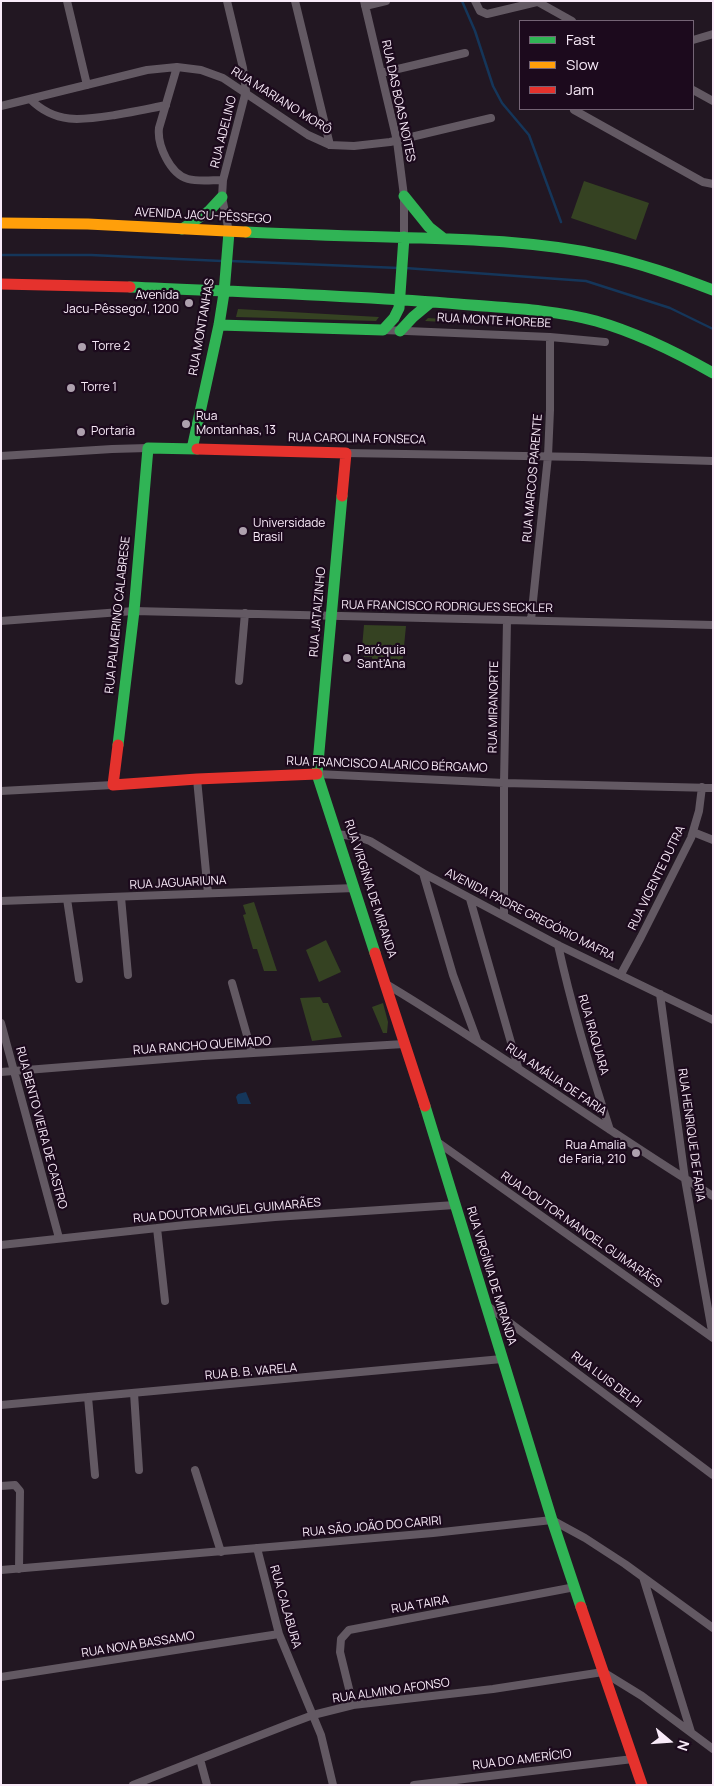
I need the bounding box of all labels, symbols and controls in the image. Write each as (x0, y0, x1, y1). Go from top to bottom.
legend (519, 20, 694, 110)
text: Fast (566, 29, 595, 50)
street label: RUA DAS BOAS NOITES (378, 39, 418, 163)
text: Slow (566, 54, 599, 75)
street label: RUA MARIANO MORÔ (228, 64, 334, 138)
text: Jam (566, 79, 594, 100)
street label: RUA ADELINO (208, 94, 240, 170)
street label: AVENIDA JACU-PÊSSEGO (134, 205, 272, 227)
street label: RUA MONTANHAS (186, 277, 218, 377)
place label: Avenida Jacu-Pêssego/, 1200 (63, 289, 179, 317)
marker: Avenida Jacu-Pêssego/, 1200 (183, 297, 195, 309)
street label: RUA MONTE HOREBE (436, 311, 552, 331)
place label: Torre 2 (92, 340, 130, 354)
marker: Torre 2 (76, 341, 88, 353)
place label: Torre 1 (81, 381, 117, 395)
marker: Torre 1 (65, 382, 77, 394)
place label: Rua Montanhas, 13 (196, 410, 276, 438)
street label: RUA MARCOS PARENTE (520, 413, 546, 543)
marker: Rua Montanhas, 13 (180, 418, 192, 430)
place label: Portaria (91, 425, 135, 439)
marker: Portaria (75, 426, 87, 438)
street label: RUA CAROLINA FONSECA (288, 431, 426, 447)
place label: Universidade Brasil (253, 517, 325, 545)
marker: Universidade Brasil (237, 525, 249, 537)
street label: RUA PALMERINO CALABRESE (103, 536, 133, 694)
street label: RUA JATAIZINHO (307, 566, 329, 658)
street label: RUA FRANCISCO RODRIGUES SECKLER (341, 598, 553, 616)
place label: Paróquia Sant'Ana (357, 644, 406, 672)
marker: Paróquia Sant'Ana (341, 652, 353, 664)
street label: RUA MIRANORTE (486, 661, 502, 753)
street label: RUA FRANCISCO ALARICO BÉRGAMO (286, 754, 488, 776)
street label: RUA VIRGÍNIA DE MIRANDA (341, 818, 399, 960)
street label: RUA VICENTE DUTRA (625, 823, 689, 933)
street label: AVENIDA PADRE GREGÓRIO MAFRA (443, 866, 617, 964)
street label: RUA JAGUARIUNA (129, 873, 227, 893)
street label: RUA IRAQUARA (575, 993, 611, 1077)
street label: RUA RANCHO QUEIMADO (133, 1034, 271, 1058)
street label: RUA AMÁLIA DE FARIA (503, 1041, 609, 1119)
street label: RUA BENTO VIEIRA DE CASTRO (12, 1045, 70, 1211)
street label: RUA HENRIQUE DE FARIA (675, 1067, 707, 1203)
place label: Rua Amalia de Faria, 210 (559, 1139, 626, 1167)
marker: Rua Amalia de Faria, 210 (630, 1147, 642, 1159)
street label: RUA DOUTOR MANOEL GUIMARÃES (498, 1169, 664, 1291)
street label: RUA DOUTOR MIGUEL GUIMARÃES (133, 1196, 321, 1226)
street label: RUA VIRGÍNIA DE MIRANDA (463, 1205, 519, 1347)
street label: RUA LUIS DELPI (568, 1349, 644, 1411)
street label: RUA B. B. VARELA (204, 1361, 298, 1383)
street label: RUA SÃO JOÃO DO CARIRI (302, 1514, 442, 1540)
street label: RUA CALABURA (266, 1564, 304, 1650)
street label: RUA TAIRA (390, 1593, 450, 1617)
street label: RUA NOVA BASSAMO (80, 1629, 196, 1661)
street label: RUA ALMINO AFONSO (331, 1676, 451, 1706)
north arrow (644, 1716, 694, 1766)
text: N (673, 1738, 694, 1754)
street label: RUA DO AMERÍCIO (472, 1747, 572, 1773)

